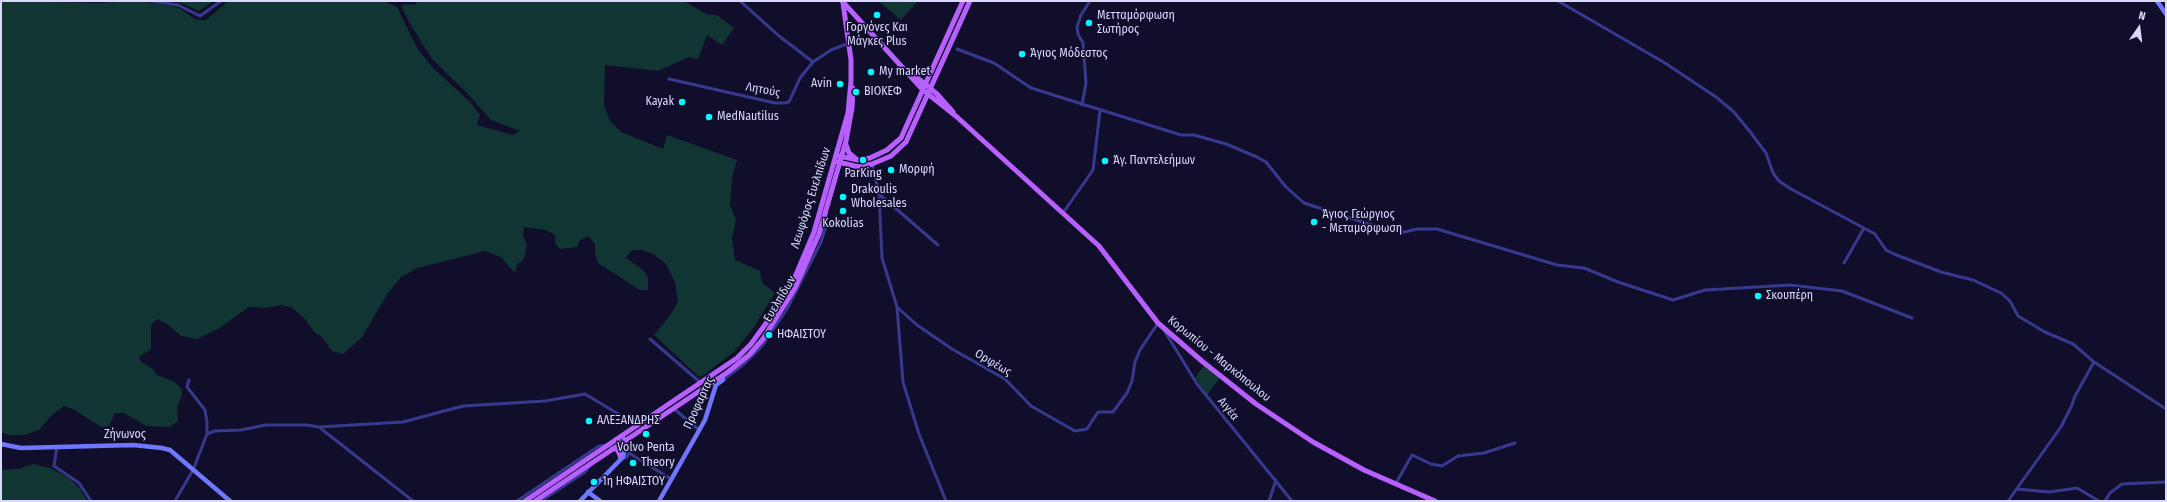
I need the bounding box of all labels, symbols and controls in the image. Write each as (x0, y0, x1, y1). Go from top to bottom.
north arrow (2119, 8, 2159, 48)
place label: Μετταμόρφωση Σωτήρος (1097, 9, 1175, 37)
text: N (2137, 9, 2147, 23)
marker: Γοργόνες Και Μάγκες Plus (872, 10, 882, 20)
marker: Μετταμόρφωση Σωτήρος (1084, 18, 1094, 28)
place label: Γοργόνες Και Μάγκες Plus (846, 21, 908, 49)
place label: Άγιος Μόδεστος (1030, 47, 1107, 61)
marker: Άγιος Μόδεστος (1017, 49, 1027, 59)
place label: My market (879, 65, 930, 79)
marker: My market (866, 67, 876, 77)
place label: Avin (811, 77, 832, 91)
marker: Avin (835, 79, 845, 89)
street label: Λητούς (745, 80, 781, 100)
place label: ΒΙΟΚΕΦ (864, 85, 902, 99)
marker: ΒΙΟΚΕΦ (851, 87, 861, 97)
place label: Kayak (645, 95, 674, 109)
marker: Kayak (677, 97, 687, 107)
place label: MedNautilus (717, 110, 779, 124)
marker: MedNautilus (704, 112, 714, 122)
street label: Λεωφόρος Ευελπίδων (788, 146, 834, 250)
place label: Άγ. Παντελεήμων (1113, 154, 1195, 168)
marker: ParKing (858, 155, 868, 165)
marker: Άγ. Παντελεήμων (1100, 156, 1110, 166)
place label: Μορφή (899, 163, 934, 177)
marker: Μορφή (886, 165, 896, 175)
place label: ParKing (844, 167, 882, 181)
place label: Drakoulis Wholesales (851, 183, 907, 211)
marker: Drakoulis Wholesales (838, 192, 848, 202)
marker: Kokolias (838, 206, 848, 216)
place label: Άγιος Γεώργιος - Μεταμόρφωση (1322, 208, 1402, 236)
place label: Kokolias (822, 217, 864, 231)
marker: Άγιος Γεώργιος - Μεταμόρφωση (1309, 217, 1319, 227)
street label: Ευελπίδων (761, 273, 799, 325)
place label: Σκουπέρη (1766, 289, 1813, 303)
marker: Σκουπέρη (1753, 291, 1763, 301)
street label: Κορωπίου - Μαρκόπουλου (1165, 313, 1273, 405)
place label: ΗΦΑΙΣΤΟΥ (777, 328, 826, 342)
marker: ΗΦΑΙΣΤΟΥ (764, 330, 774, 340)
street label: Ορφέως (972, 347, 1014, 379)
street label: Προφαρτας (681, 374, 717, 432)
street label: Αιγέα (1214, 394, 1242, 424)
place label: ΑΛΕΞΑΝΔΡΗΣ (597, 414, 660, 428)
marker: ΑΛΕΞΑΝΔΡΗΣ (584, 416, 594, 426)
street label: Ζήνωνος (104, 428, 146, 442)
marker: Volvo Penta (641, 429, 651, 439)
place label: Volvo Penta (617, 441, 675, 455)
place label: Theory (641, 456, 675, 470)
marker: Theory (628, 458, 638, 468)
place label: 1η ΗΦΑΙΣΤΟΥ (602, 475, 665, 489)
marker: 1η ΗΦΑΙΣΤΟΥ (589, 477, 599, 487)

